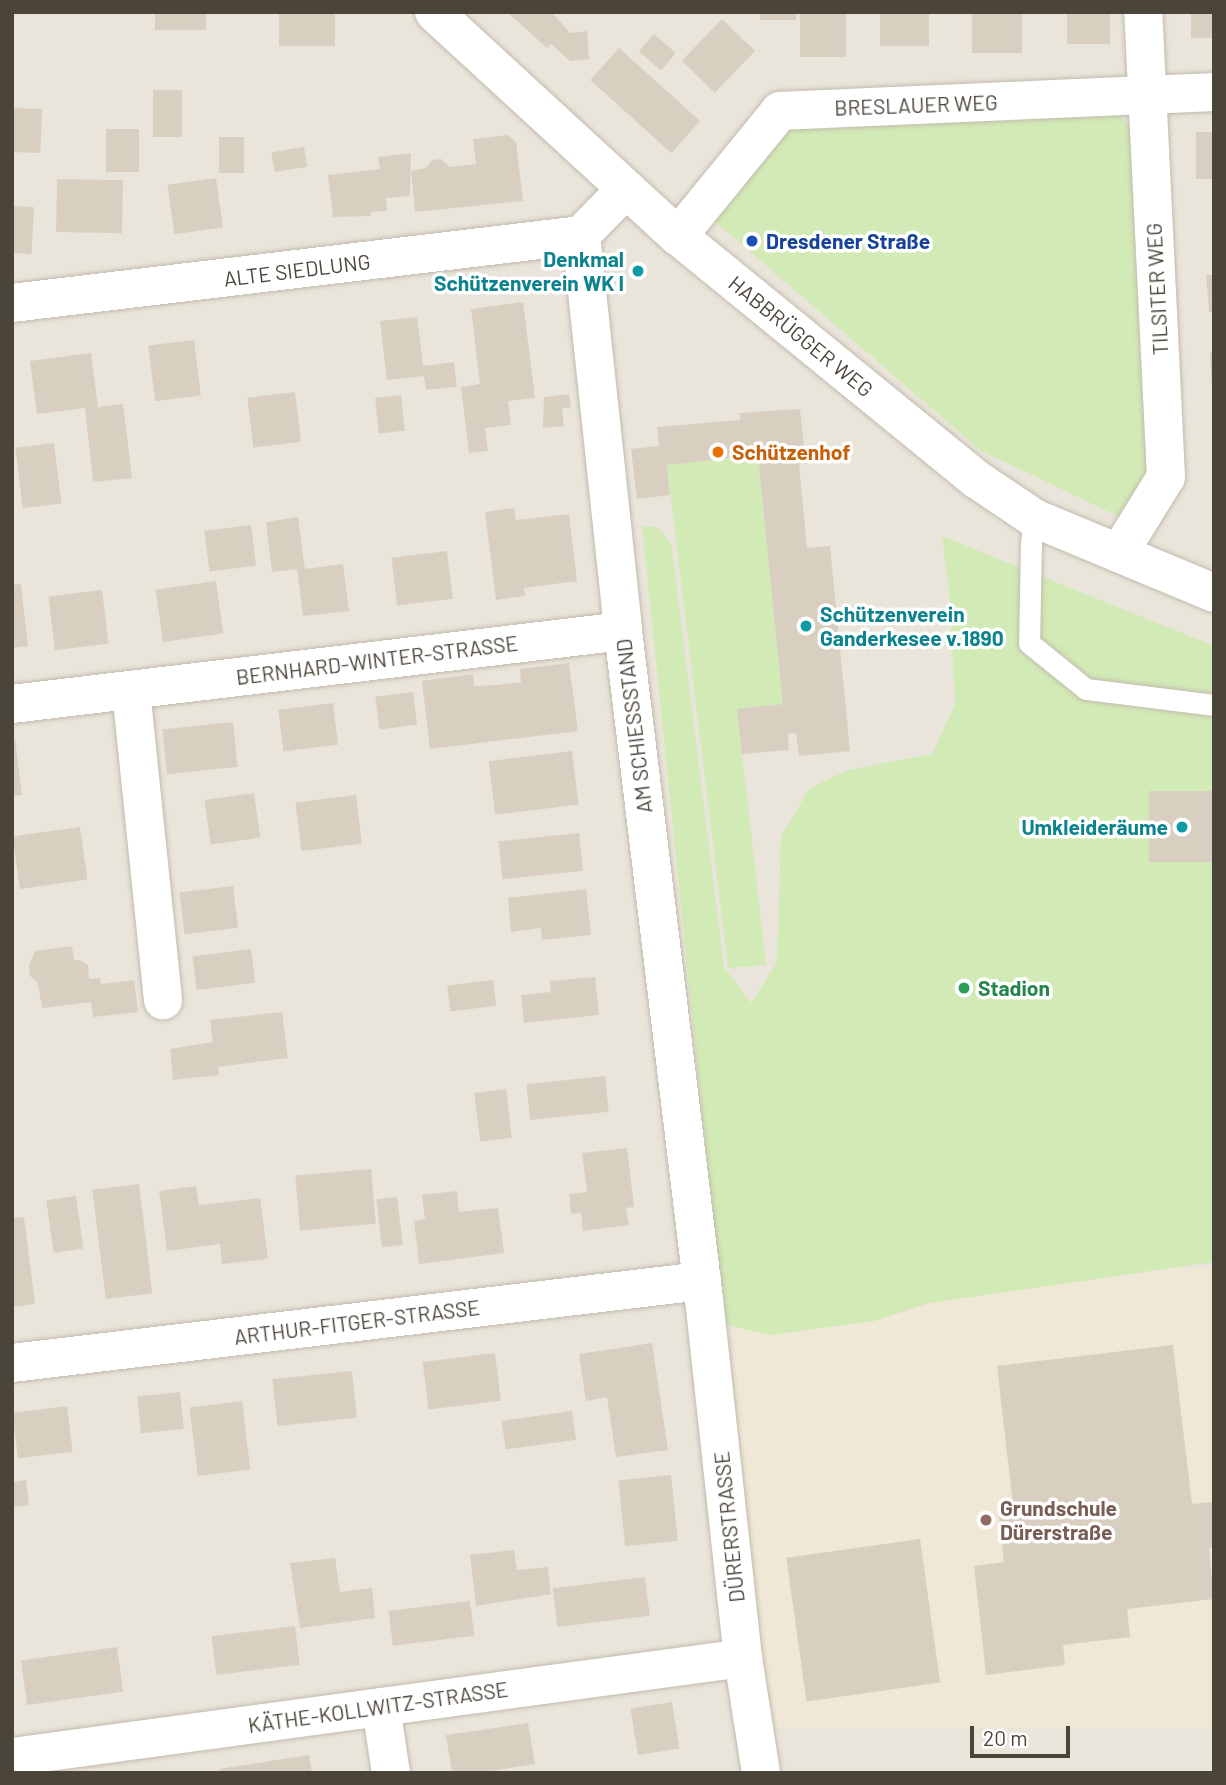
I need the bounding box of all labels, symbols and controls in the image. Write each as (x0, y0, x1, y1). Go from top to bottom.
street label: BRESLAUER WEG (834, 90, 998, 120)
street label: TILSITER WEG (1141, 222, 1173, 356)
place label: Dresdener Straße (766, 228, 930, 254)
marker: Dresdener Straße (744, 233, 760, 249)
place label: Denkmal Schützenverein WK I (434, 246, 624, 296)
street label: ALTE SIEDLUNG (222, 248, 372, 292)
marker: Denkmal Schützenverein WK I (630, 263, 646, 279)
street label: HABBRÜGGER WEG (724, 270, 878, 402)
place label: Schützenhof (732, 439, 850, 465)
marker: Schützenhof (710, 444, 726, 460)
place label: Schützenverein Ganderkesee v.1890 (820, 601, 1004, 651)
marker: Schützenverein Ganderkesee v.1890 (798, 618, 814, 634)
street label: BERNHARD-WINTER-STRASSE (234, 630, 520, 690)
street label: AM SCHIESSSTAND (611, 637, 657, 815)
place label: Umkleideräume (1021, 814, 1168, 840)
marker: Umkleideräume (1174, 819, 1190, 835)
place label: Stadion (978, 975, 1050, 1001)
marker: Stadion (956, 980, 972, 996)
street label: ARTHUR-FITGER-STRASSE (233, 1294, 481, 1350)
street label: DÜRERSTRASSE (709, 1450, 749, 1604)
place label: Grundschule Dürerstraße (1000, 1495, 1117, 1545)
marker: Grundschule Dürerstraße (978, 1512, 994, 1528)
street label: KÄTHE-KOLLWITZ-STRASSE (246, 1676, 510, 1738)
scale bar (974, 1712, 1074, 1756)
text: 20 m (983, 1725, 1028, 1750)

